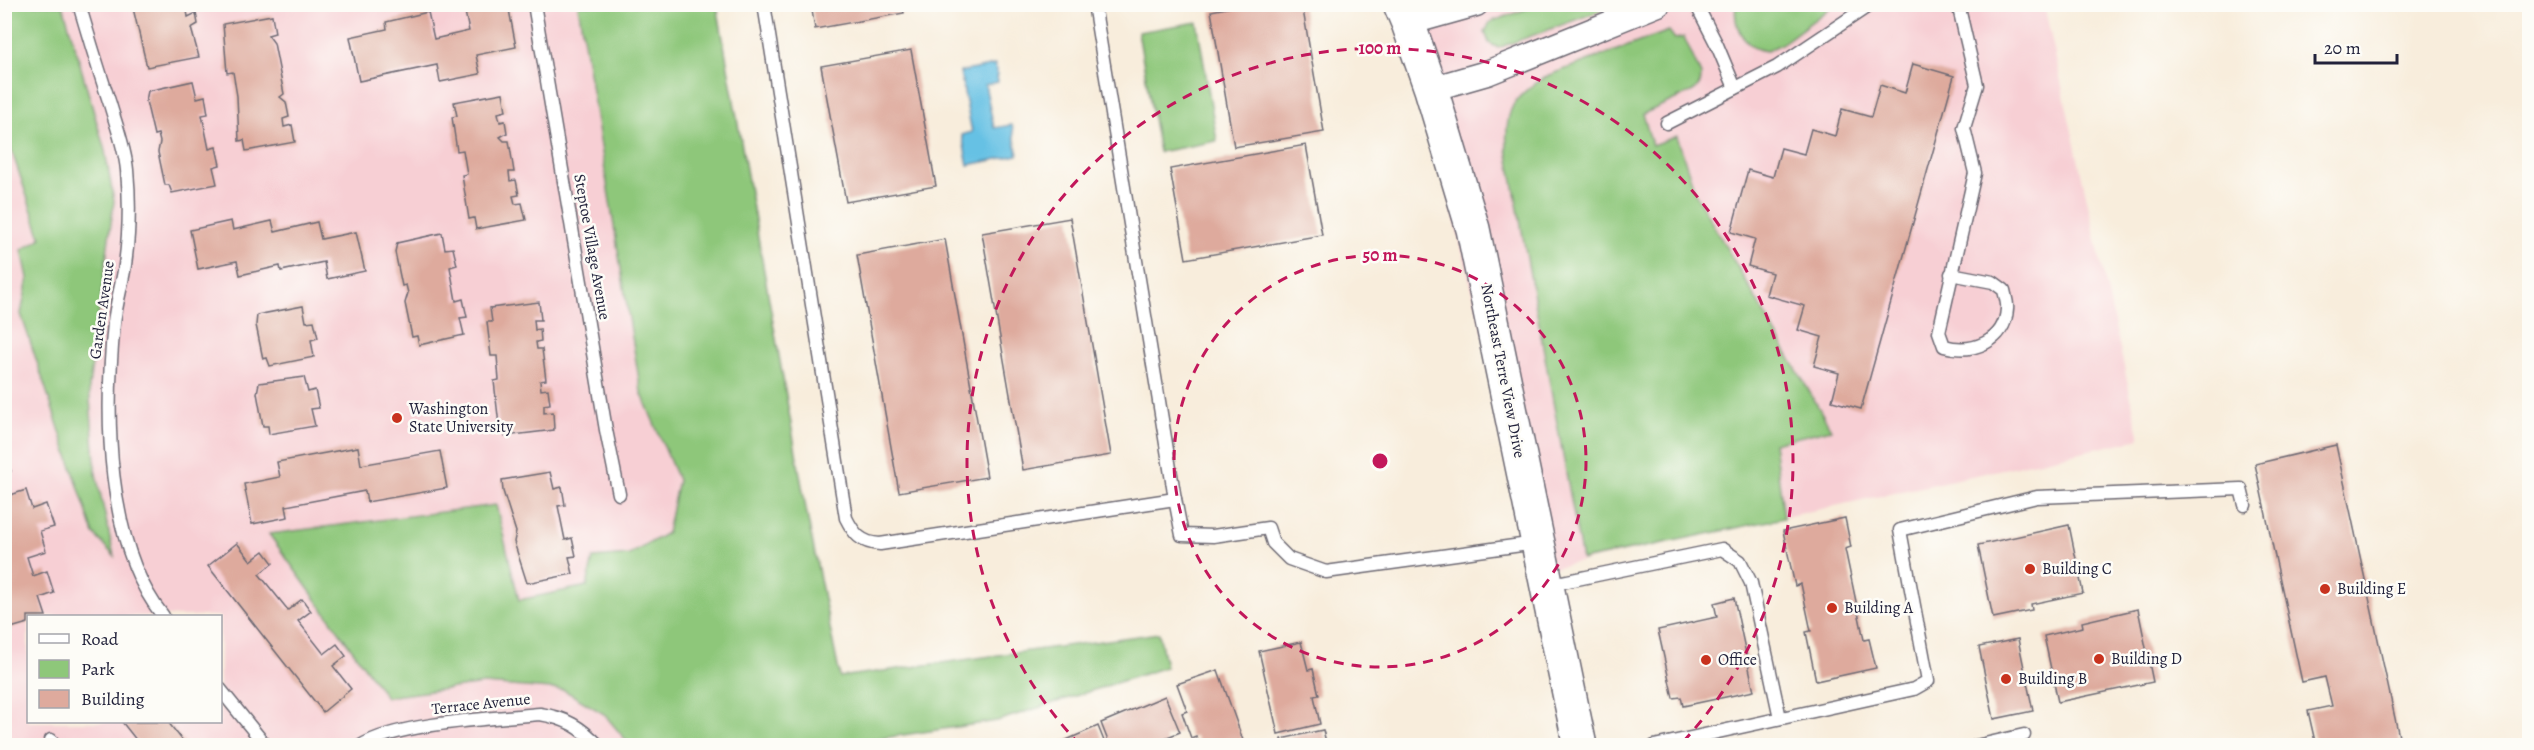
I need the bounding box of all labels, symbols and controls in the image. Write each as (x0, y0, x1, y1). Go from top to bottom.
scale bar (2315, 27, 2398, 65)
text: 100 m (1359, 36, 1401, 60)
text: 20 m (2324, 36, 2361, 60)
street label: Steptoe Village Avenue (568, 172, 616, 322)
text: 50 m (1363, 243, 1397, 267)
street label: Garden Avenue (84, 259, 120, 361)
street label: Northeast Terre View Drive (1475, 282, 1531, 460)
place label: Washington State University (408, 398, 514, 438)
marker: Washington State University (390, 411, 404, 425)
centre of rings (1370, 451, 1390, 471)
place label: Building C (2042, 558, 2112, 580)
marker: Building C (2023, 562, 2037, 576)
place label: Building E (2337, 578, 2406, 600)
marker: Building E (2318, 582, 2332, 596)
place label: Building A (1844, 597, 1914, 619)
marker: Building A (1825, 601, 1839, 615)
legend (27, 615, 222, 723)
text: Road (81, 627, 119, 651)
place label: Building D (2111, 648, 2182, 670)
place label: Office (1718, 649, 1757, 671)
marker: Building D (2092, 652, 2106, 666)
marker: Office (1699, 653, 1713, 667)
text: Park (81, 657, 115, 681)
place label: Building B (2018, 668, 2087, 690)
marker: Building B (1999, 672, 2013, 686)
text: Building (81, 687, 145, 711)
street label: Terrace Avenue (431, 688, 531, 720)

